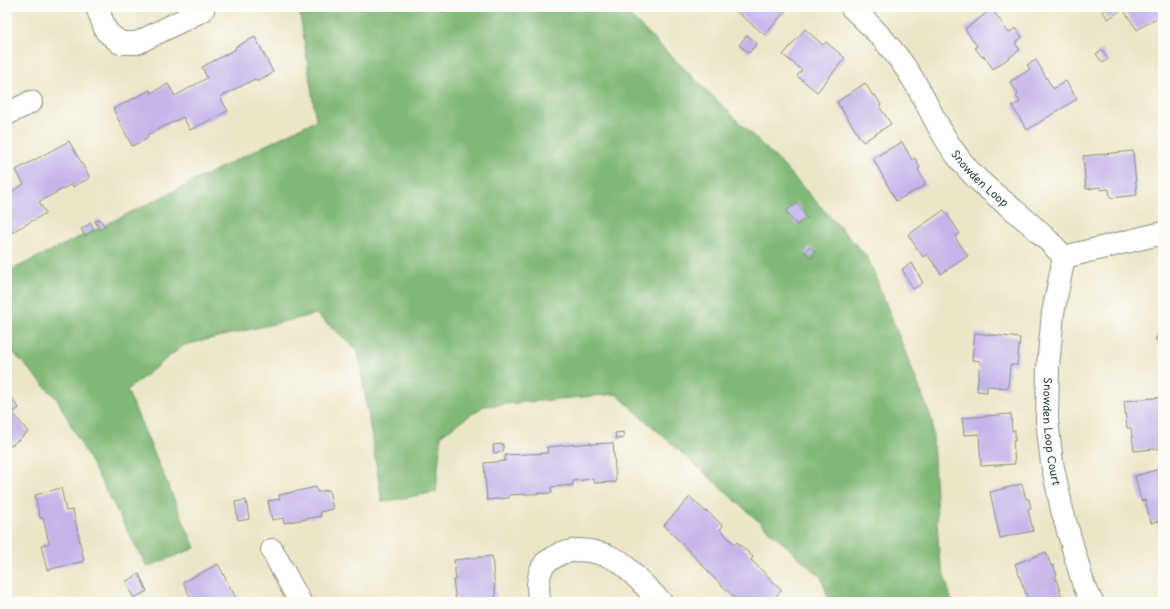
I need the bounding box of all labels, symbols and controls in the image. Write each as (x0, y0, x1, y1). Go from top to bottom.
street label: Snowden Loop (947, 146, 1013, 211)
street label: Snowden Loop Court (1039, 377, 1066, 488)

